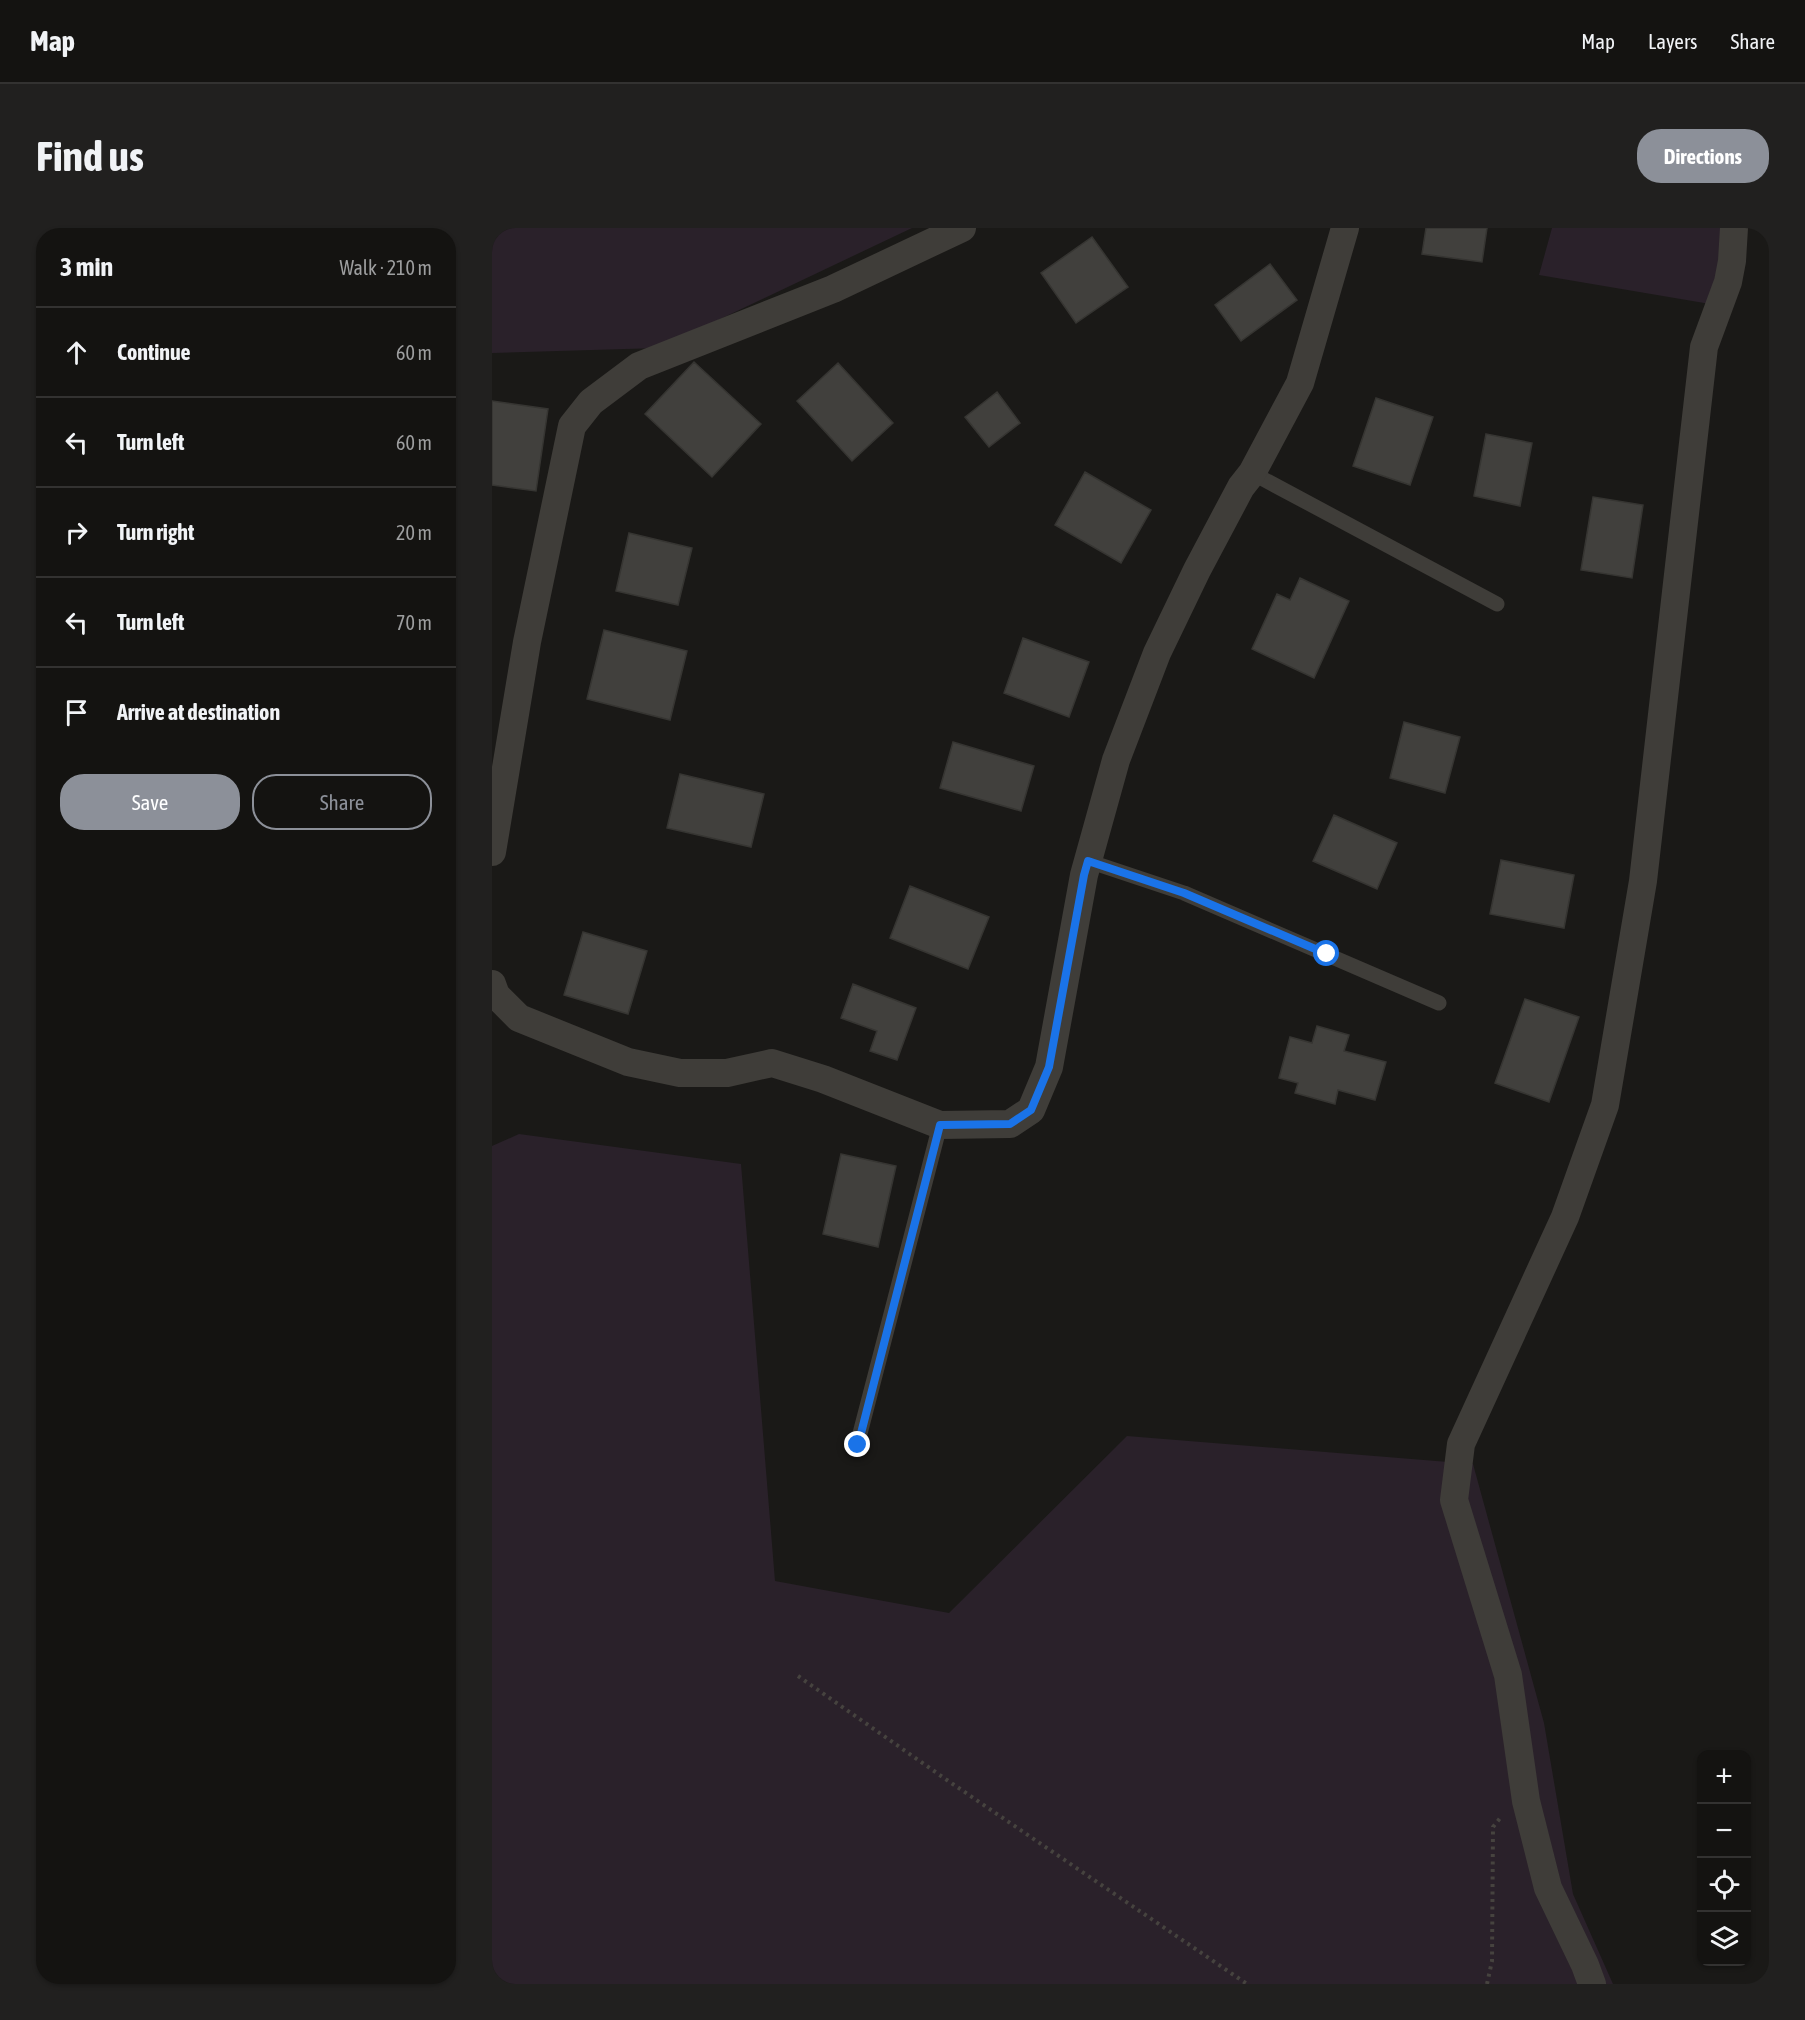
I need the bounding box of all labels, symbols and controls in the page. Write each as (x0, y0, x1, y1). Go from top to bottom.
text: Map (30, 25, 75, 57)
text: Map (1581, 29, 1615, 53)
text: Layers (1648, 29, 1698, 53)
text: Share (1731, 29, 1775, 53)
button: Directions (1637, 129, 1769, 183)
text: Find us (36, 132, 144, 180)
text: 3 min (60, 252, 113, 282)
text: Walk · 210 m (340, 256, 432, 279)
icon: ahead (60, 336, 93, 369)
text: Continue (117, 339, 191, 365)
text: 60 m (396, 341, 432, 364)
icon: left (60, 426, 93, 459)
text: Turn left (117, 429, 184, 455)
text: 60 m (396, 431, 432, 454)
icon: right (60, 516, 93, 549)
text: Turn right (117, 519, 194, 545)
text: 20 m (396, 521, 432, 544)
icon: left (60, 606, 93, 639)
text: Turn left (117, 609, 184, 635)
text: 70 m (396, 611, 432, 634)
icon: arrive (60, 696, 93, 729)
text: Arrive at destination (117, 699, 280, 725)
button: Save (60, 774, 240, 830)
button: Share (252, 774, 432, 830)
route start (1313, 940, 1339, 966)
route end (844, 1431, 870, 1457)
map controls (1697, 1750, 1751, 1966)
button: + (1697, 1750, 1751, 1804)
button: − (1697, 1804, 1751, 1858)
button: locate (1697, 1858, 1751, 1912)
button: layers (1697, 1912, 1751, 1966)

